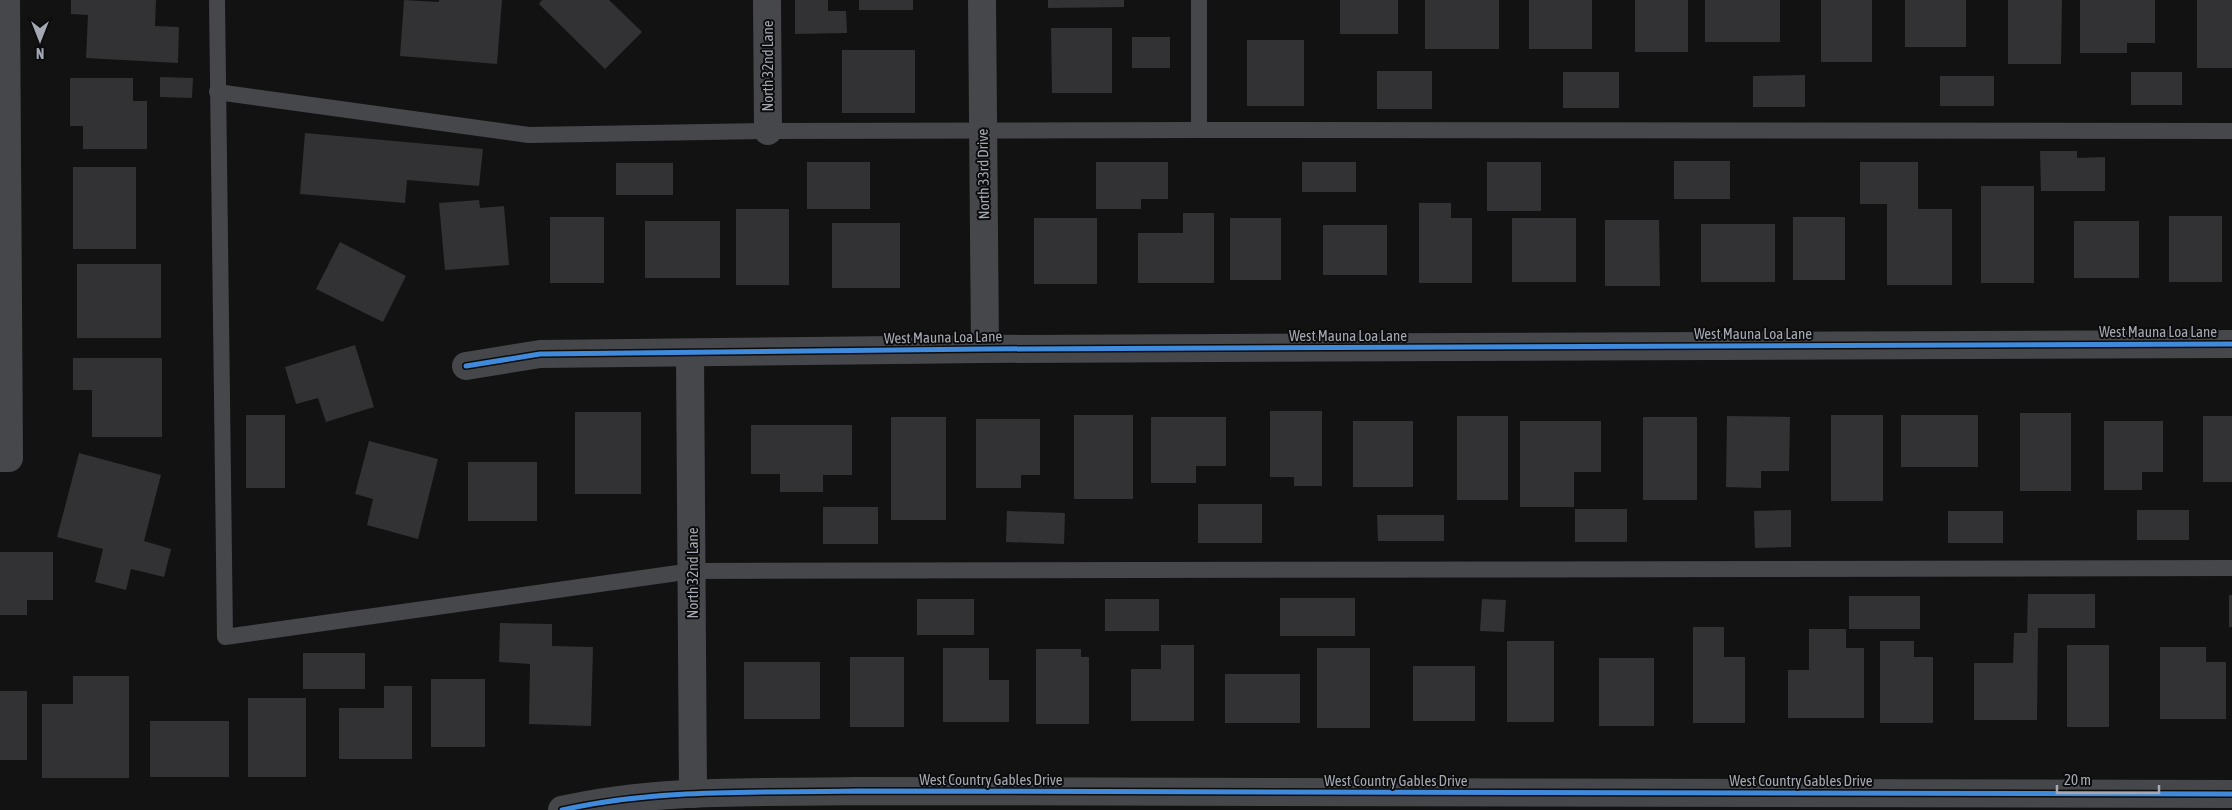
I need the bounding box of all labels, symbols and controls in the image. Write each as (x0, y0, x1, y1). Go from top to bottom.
north arrow (15, 15, 65, 65)
street label: North 32nd Lane (759, 20, 776, 112)
text: N (36, 45, 44, 61)
street label: North 33rd Drive (974, 128, 992, 219)
street label: West Mauna Loa Lane (2099, 323, 2217, 340)
street label: West Mauna Loa Lane (1694, 325, 1812, 342)
street label: West Mauna Loa Lane (884, 327, 1002, 347)
street label: West Mauna Loa Lane (1289, 327, 1407, 344)
street label: North 32nd Lane (684, 527, 701, 619)
scale bar (2057, 762, 2160, 794)
street label: West Country Gables Drive (919, 771, 1063, 788)
text: 20 m (2064, 771, 2091, 788)
street label: West Country Gables Drive (1324, 772, 1468, 789)
street label: West Country Gables Drive (1729, 772, 1873, 789)

